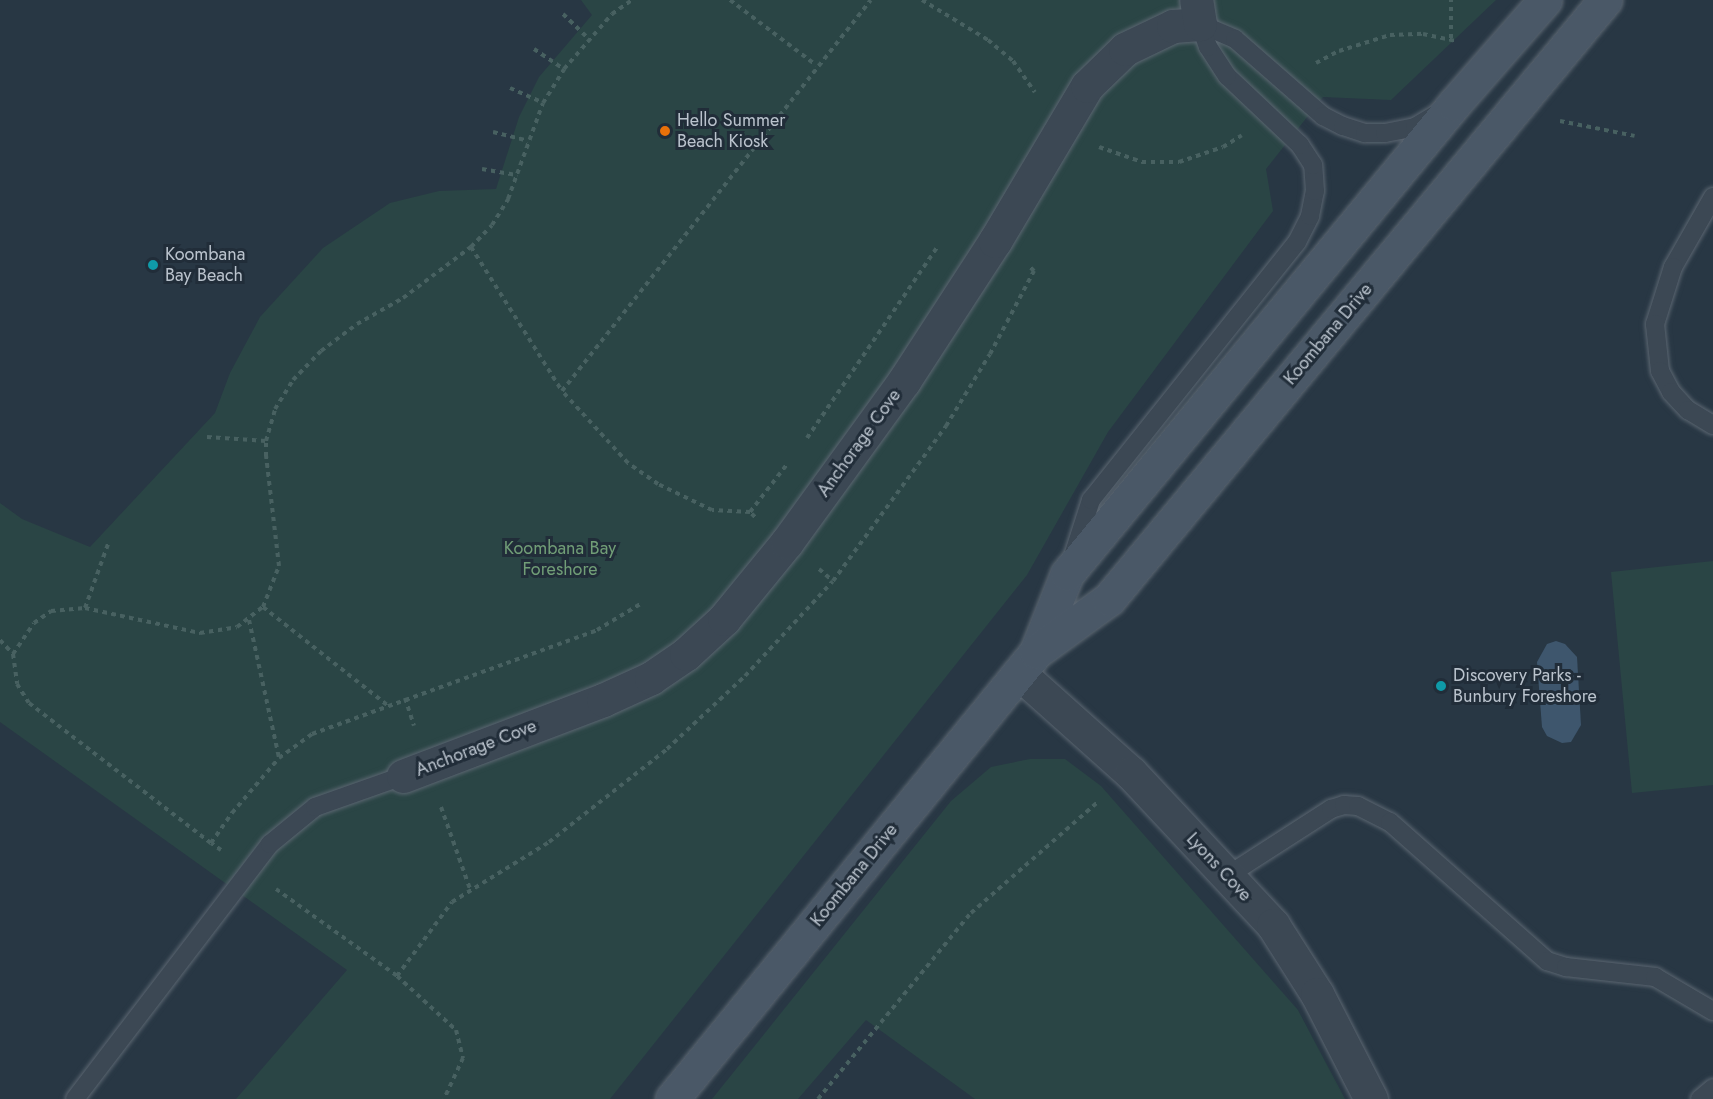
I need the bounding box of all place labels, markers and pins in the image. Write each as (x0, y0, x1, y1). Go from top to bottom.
place label: Hello Summer Beach Kiosk (677, 110, 785, 152)
marker: Hello Summer Beach Kiosk (658, 124, 672, 138)
place label: Koombana Bay Beach (165, 244, 245, 286)
marker: Koombana Bay Beach (146, 258, 160, 272)
place label: Discovery Parks - Bunbury Foreshore (1453, 665, 1597, 708)
marker: Discovery Parks - Bunbury Foreshore (1434, 679, 1448, 693)

